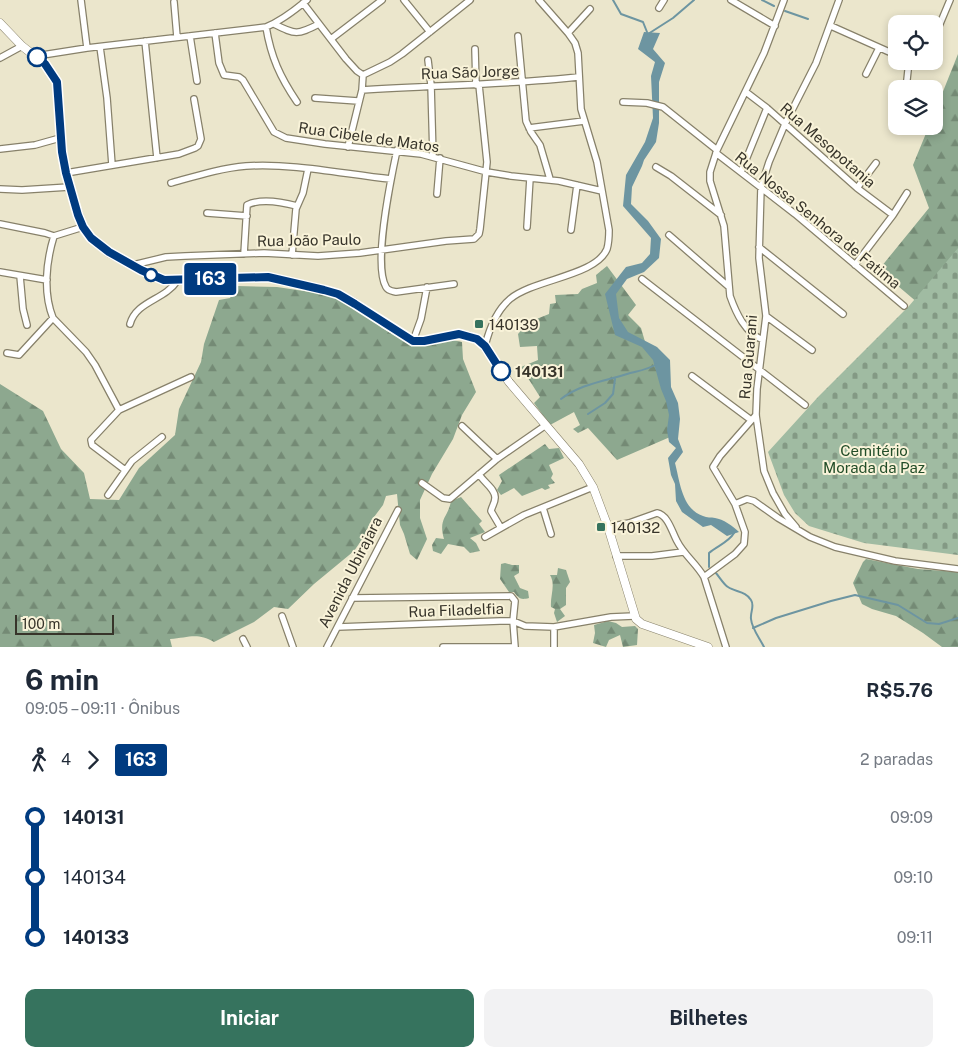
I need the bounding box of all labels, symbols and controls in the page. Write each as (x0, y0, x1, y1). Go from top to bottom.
map controls (888, 15, 943, 135)
button: locate (888, 15, 943, 70)
unlabelled marker (27, 47, 47, 67)
street label: Rua São Jorge (420, 62, 520, 82)
button: layers (888, 80, 943, 135)
street label: Rua Mesopotania (777, 99, 879, 191)
street label: Rua Cibele de Matos (297, 119, 441, 155)
street label: Rua Nossa Senhora de Fatima (732, 148, 904, 292)
street label: Rua João Paulo (257, 231, 361, 249)
line badge: 163 (181, 263, 239, 295)
unlabelled marker (144, 268, 158, 282)
text: 163 (194, 268, 226, 289)
street label: Rua Guarani (736, 314, 760, 400)
place label: 140139 (489, 316, 539, 333)
marker: 140139 (473, 318, 485, 330)
marker: 140131 (491, 361, 511, 381)
place label: 140131 (515, 363, 564, 380)
park label: Cemitério Morada da Paz (823, 442, 925, 476)
street label: Avenida Ubirajara (315, 514, 385, 630)
place label: 140132 (611, 519, 660, 536)
marker: 140132 (595, 521, 607, 533)
street label: Rua Filadelfia (408, 600, 504, 620)
scale bar (15, 612, 114, 635)
text: 100 m (22, 616, 60, 632)
text: 6 min (25, 663, 99, 696)
text: R$5.76 (866, 679, 933, 701)
text: 09:05 – 09:11 · Ônibus (25, 699, 180, 718)
icon: walk (25, 746, 53, 774)
icon: forward (79, 746, 107, 774)
text: 163 (125, 749, 157, 770)
text: 4 (61, 750, 71, 769)
text: 2 paradas (860, 750, 933, 769)
text: 140131 (63, 806, 125, 828)
text: 09:09 (890, 808, 933, 827)
text: 140134 (63, 866, 126, 888)
text: 09:10 (893, 868, 933, 887)
text: 140133 (63, 926, 129, 948)
text: 09:11 (897, 928, 933, 947)
button: Iniciar (25, 989, 474, 1047)
button: Bilhetes (484, 989, 933, 1047)

